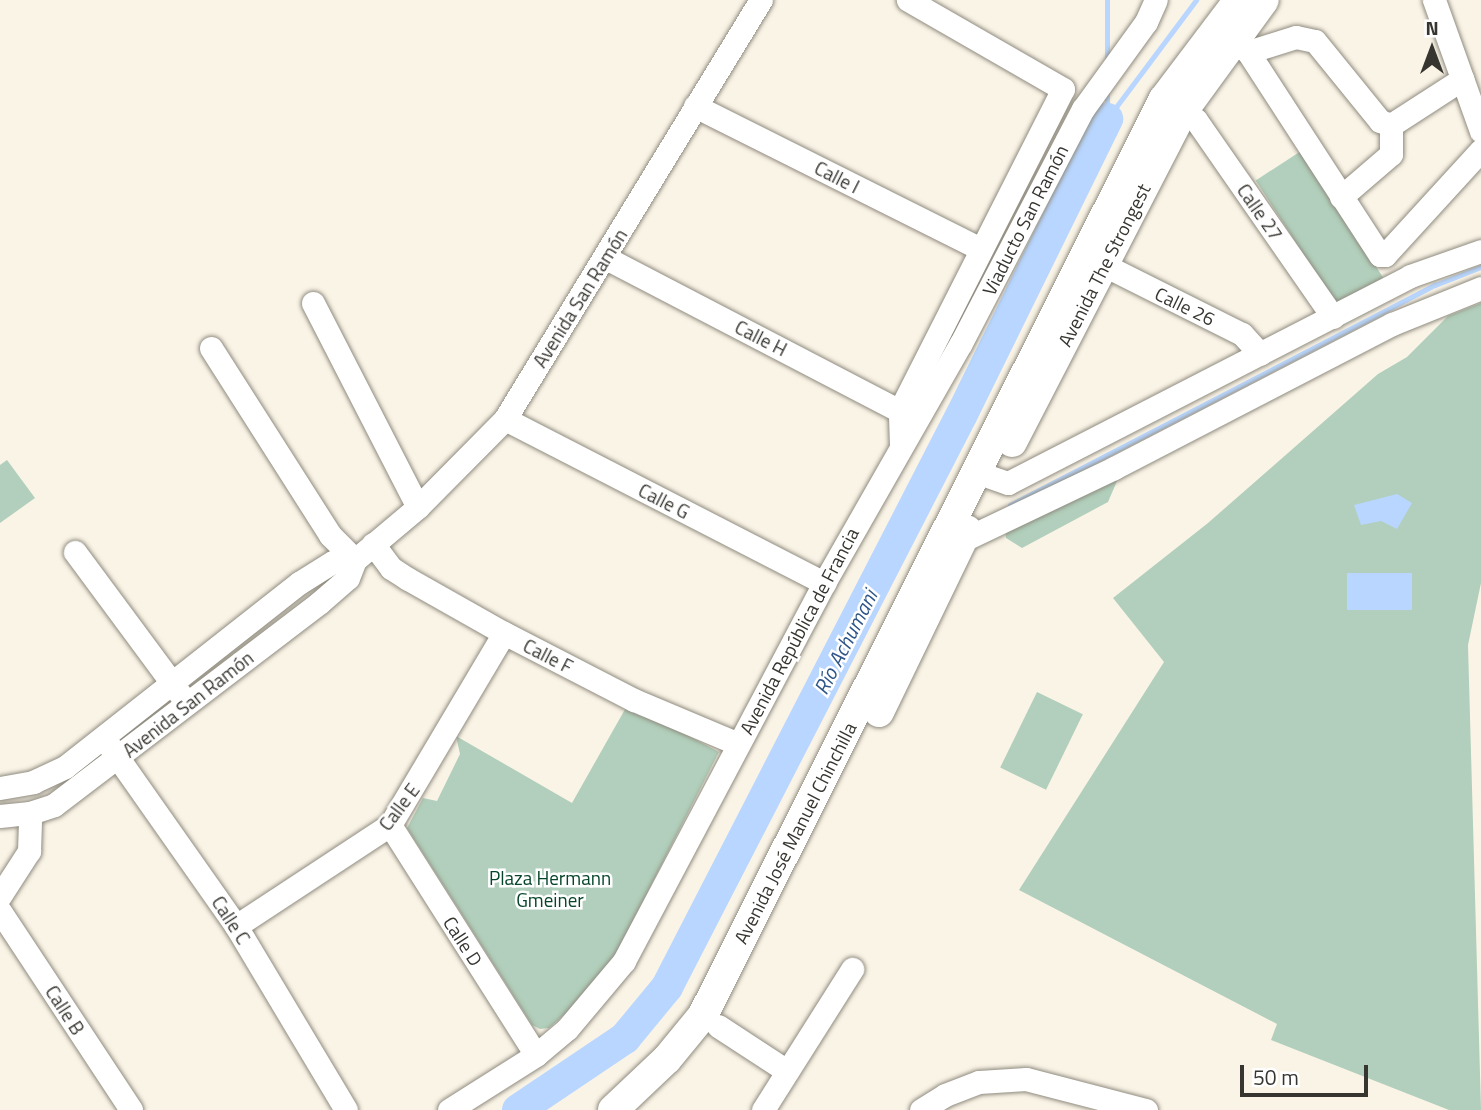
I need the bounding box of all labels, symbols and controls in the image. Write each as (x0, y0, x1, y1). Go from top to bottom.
text: N (1425, 13, 1439, 42)
north arrow (1397, 14, 1467, 84)
street label: Viaducto San Ramón (977, 141, 1073, 299)
street label: Calle I (811, 156, 863, 198)
street label: Calle 27 (1232, 179, 1288, 245)
street label: Avenida The Strongest (1053, 180, 1155, 350)
street label: Avenida San Ramón (528, 224, 632, 372)
street label: Calle 26 (1151, 282, 1219, 330)
street label: Calle H (731, 315, 791, 361)
street label: Calle G (635, 479, 693, 523)
street label: Avenida República de Francia (735, 524, 863, 738)
water label: Río Achumani (808, 586, 882, 698)
street label: Calle F (519, 634, 577, 678)
street label: Avenida San Ramón (118, 646, 258, 762)
street label: Avenida José Manuel Chinchilla (729, 718, 861, 948)
street label: Calle E (374, 779, 424, 835)
park label: Plaza Hermann Gmeiner (489, 867, 611, 911)
street label: Calle C (207, 892, 255, 948)
street label: Calle D (439, 912, 487, 970)
street label: Calle B (41, 981, 89, 1039)
scale bar (1243, 1050, 1371, 1094)
text: 50 m (1253, 1061, 1299, 1093)

